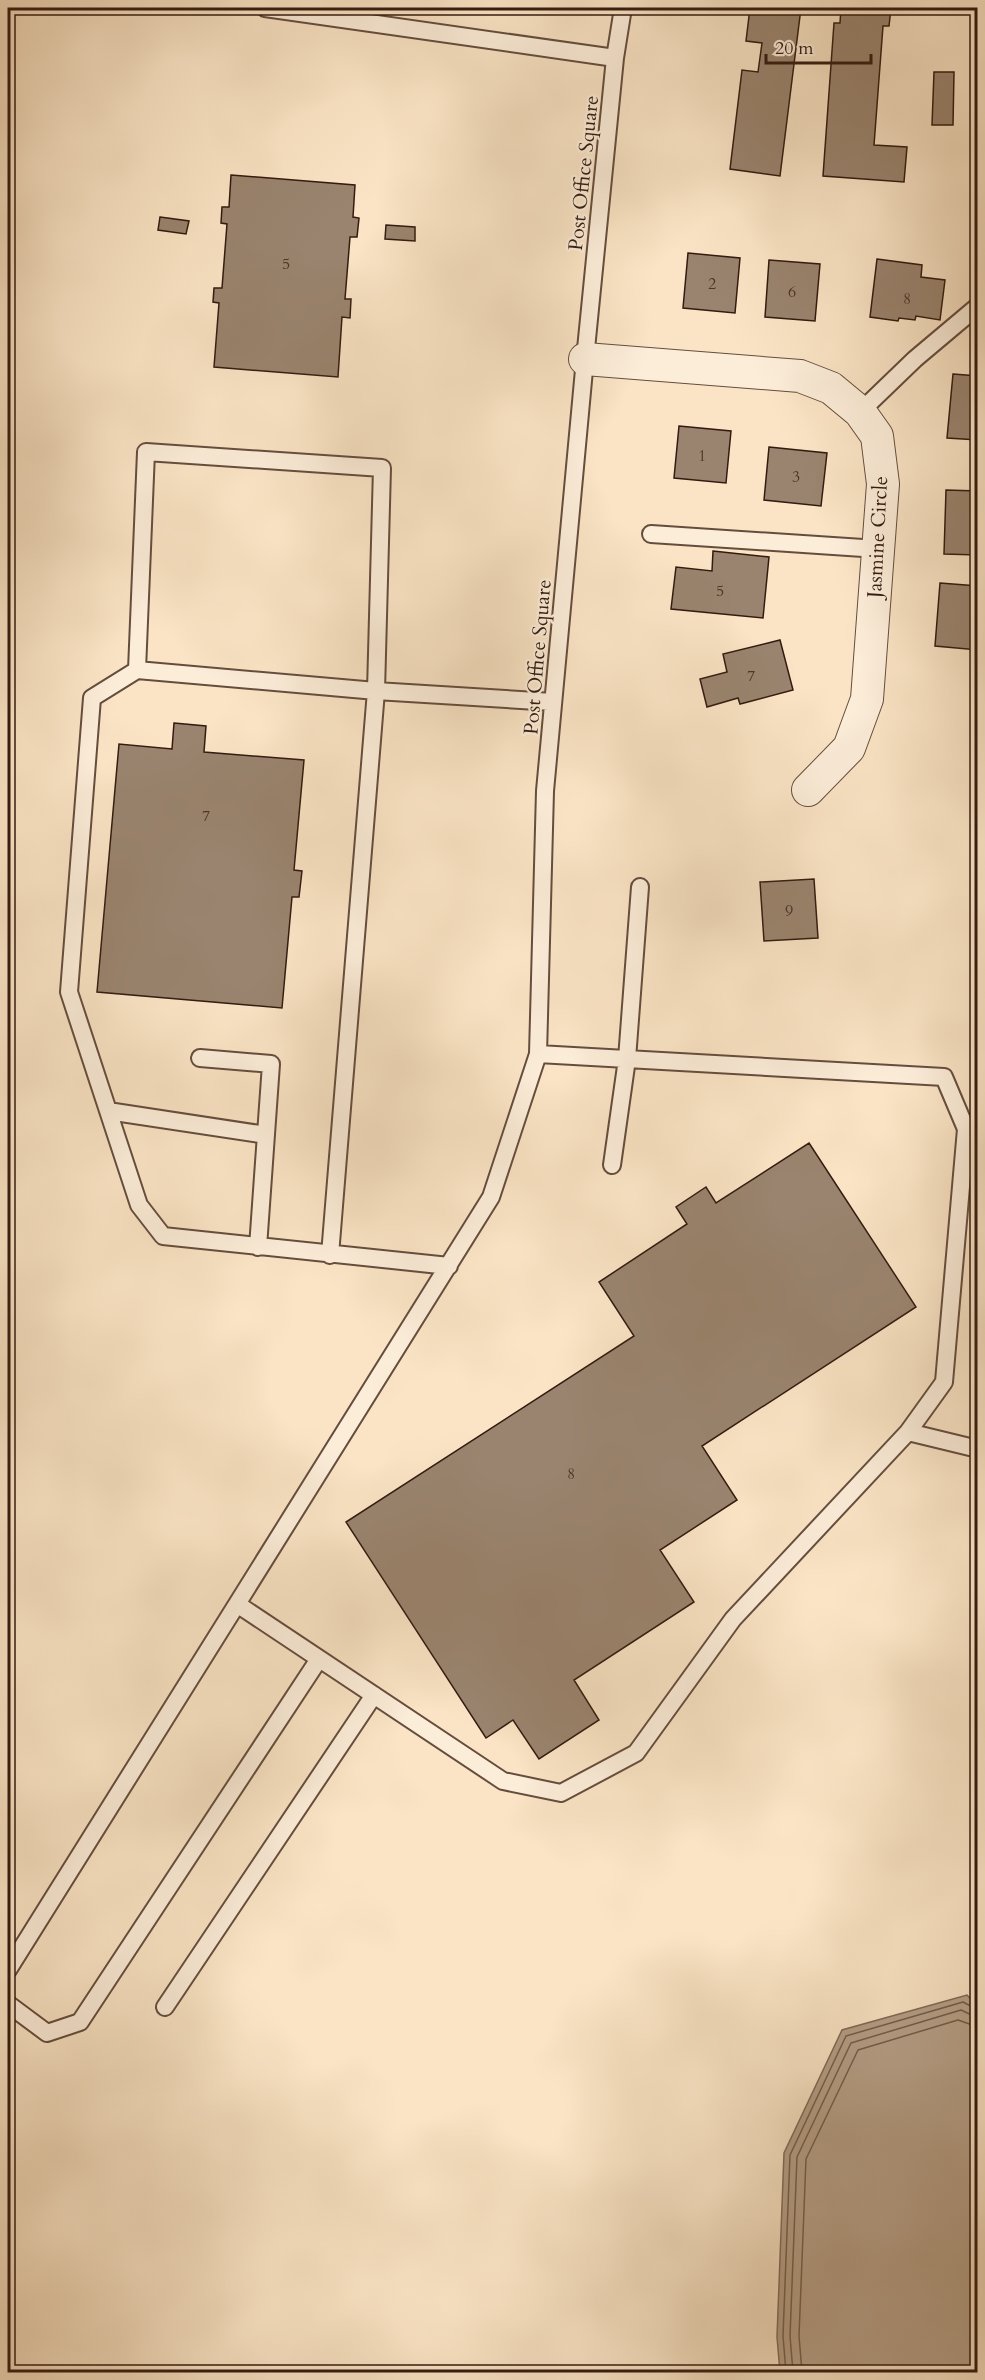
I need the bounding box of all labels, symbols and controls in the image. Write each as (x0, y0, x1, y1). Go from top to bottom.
scale bar (766, 27, 871, 65)
text: 20 m (775, 36, 814, 61)
street label: Post Office Square (562, 94, 605, 252)
house number: 5 (282, 253, 290, 275)
house number: 2 (708, 273, 716, 295)
house number: 6 (788, 281, 796, 303)
house number: 8 (903, 288, 911, 310)
house number: 1 (698, 445, 706, 467)
house number: 3 (792, 466, 800, 488)
street label: Jasmine Circle (861, 475, 894, 602)
street label: Post Office Square (517, 578, 558, 736)
house number: 5 (716, 580, 724, 602)
house number: 7 (747, 665, 755, 687)
house number: 7 (202, 805, 210, 827)
house number: 9 (785, 900, 793, 922)
house number: 8 (567, 1463, 575, 1485)

